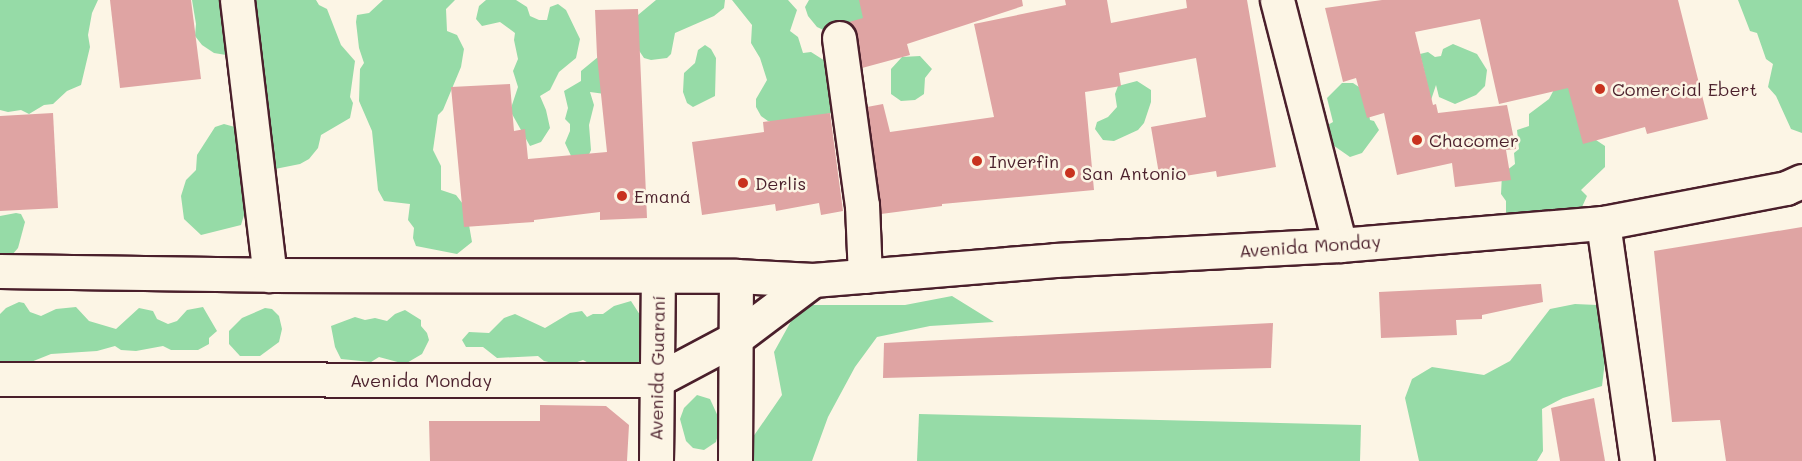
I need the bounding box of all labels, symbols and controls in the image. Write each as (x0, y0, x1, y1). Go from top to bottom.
place label: Comercial Ebert (1612, 78, 1758, 100)
marker: Comercial Ebert (1593, 82, 1607, 96)
place label: Chacomer (1429, 129, 1519, 151)
marker: Chacomer (1410, 133, 1424, 147)
place label: Inverfin (989, 150, 1059, 172)
marker: Inverfin (970, 154, 984, 168)
place label: San Antonio (1082, 162, 1186, 184)
marker: San Antonio (1063, 166, 1077, 180)
place label: Derlis (755, 172, 806, 194)
marker: Derlis (736, 176, 750, 190)
place label: Emaná (634, 185, 691, 207)
marker: Emaná (615, 189, 629, 203)
street label: Avenida Monday (1238, 230, 1382, 262)
street label: Avenida Guaraní (645, 295, 669, 441)
street label: Avenida Monday (350, 369, 492, 391)

